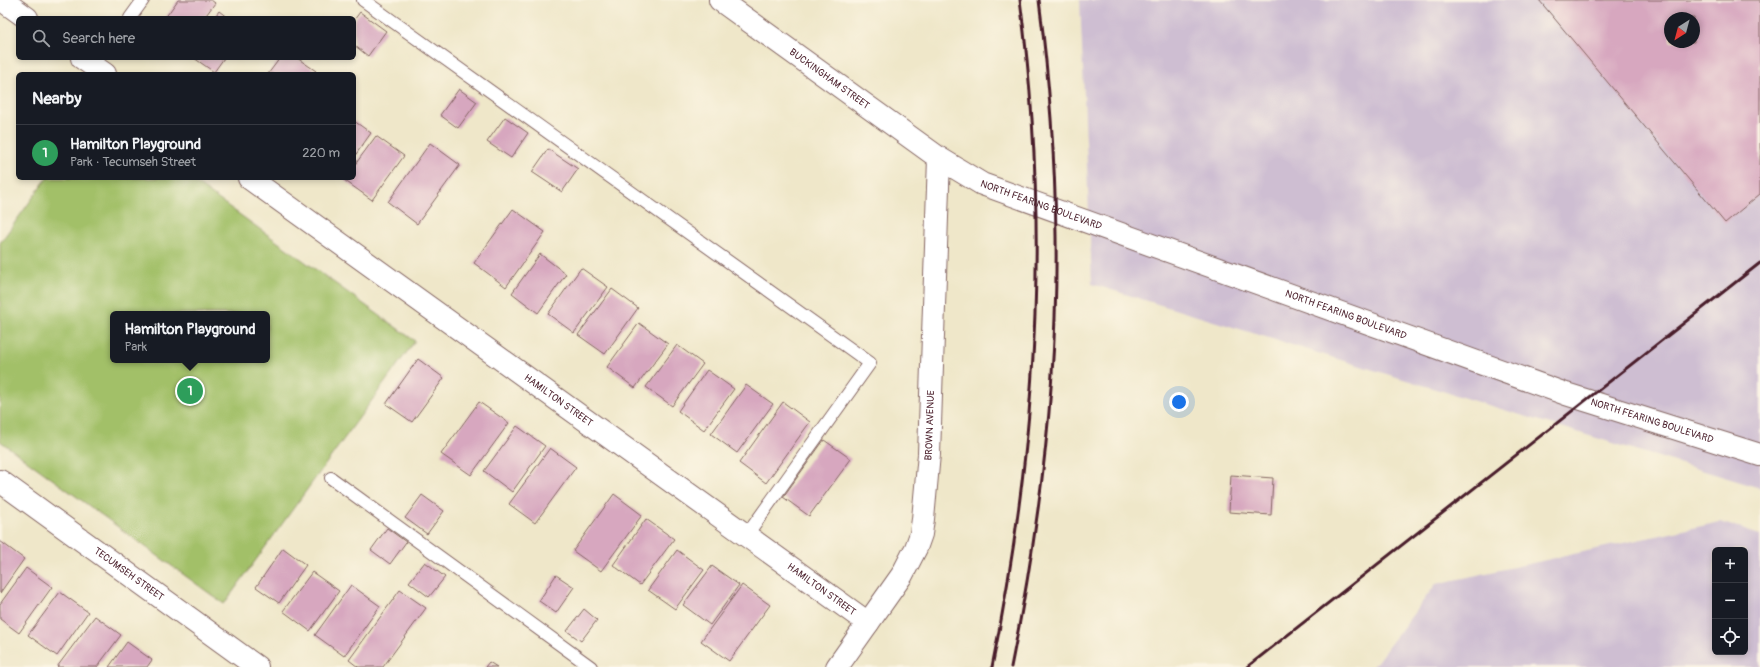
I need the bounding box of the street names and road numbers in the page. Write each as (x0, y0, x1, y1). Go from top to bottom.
street label: BUCKINGHAM STREET (787, 46, 872, 112)
street label: NORTH FEARING BOULEVARD (979, 178, 1103, 233)
street label: NORTH FEARING BOULEVARD (1284, 288, 1408, 342)
street label: HAMILTON STREET (522, 372, 595, 429)
street label: BROWN AVENUE (922, 390, 937, 461)
street label: NORTH FEARING BOULEVARD (1589, 396, 1715, 446)
street label: TECUMSEH STREET (91, 545, 166, 604)
street label: HAMILTON STREET (785, 561, 858, 619)

